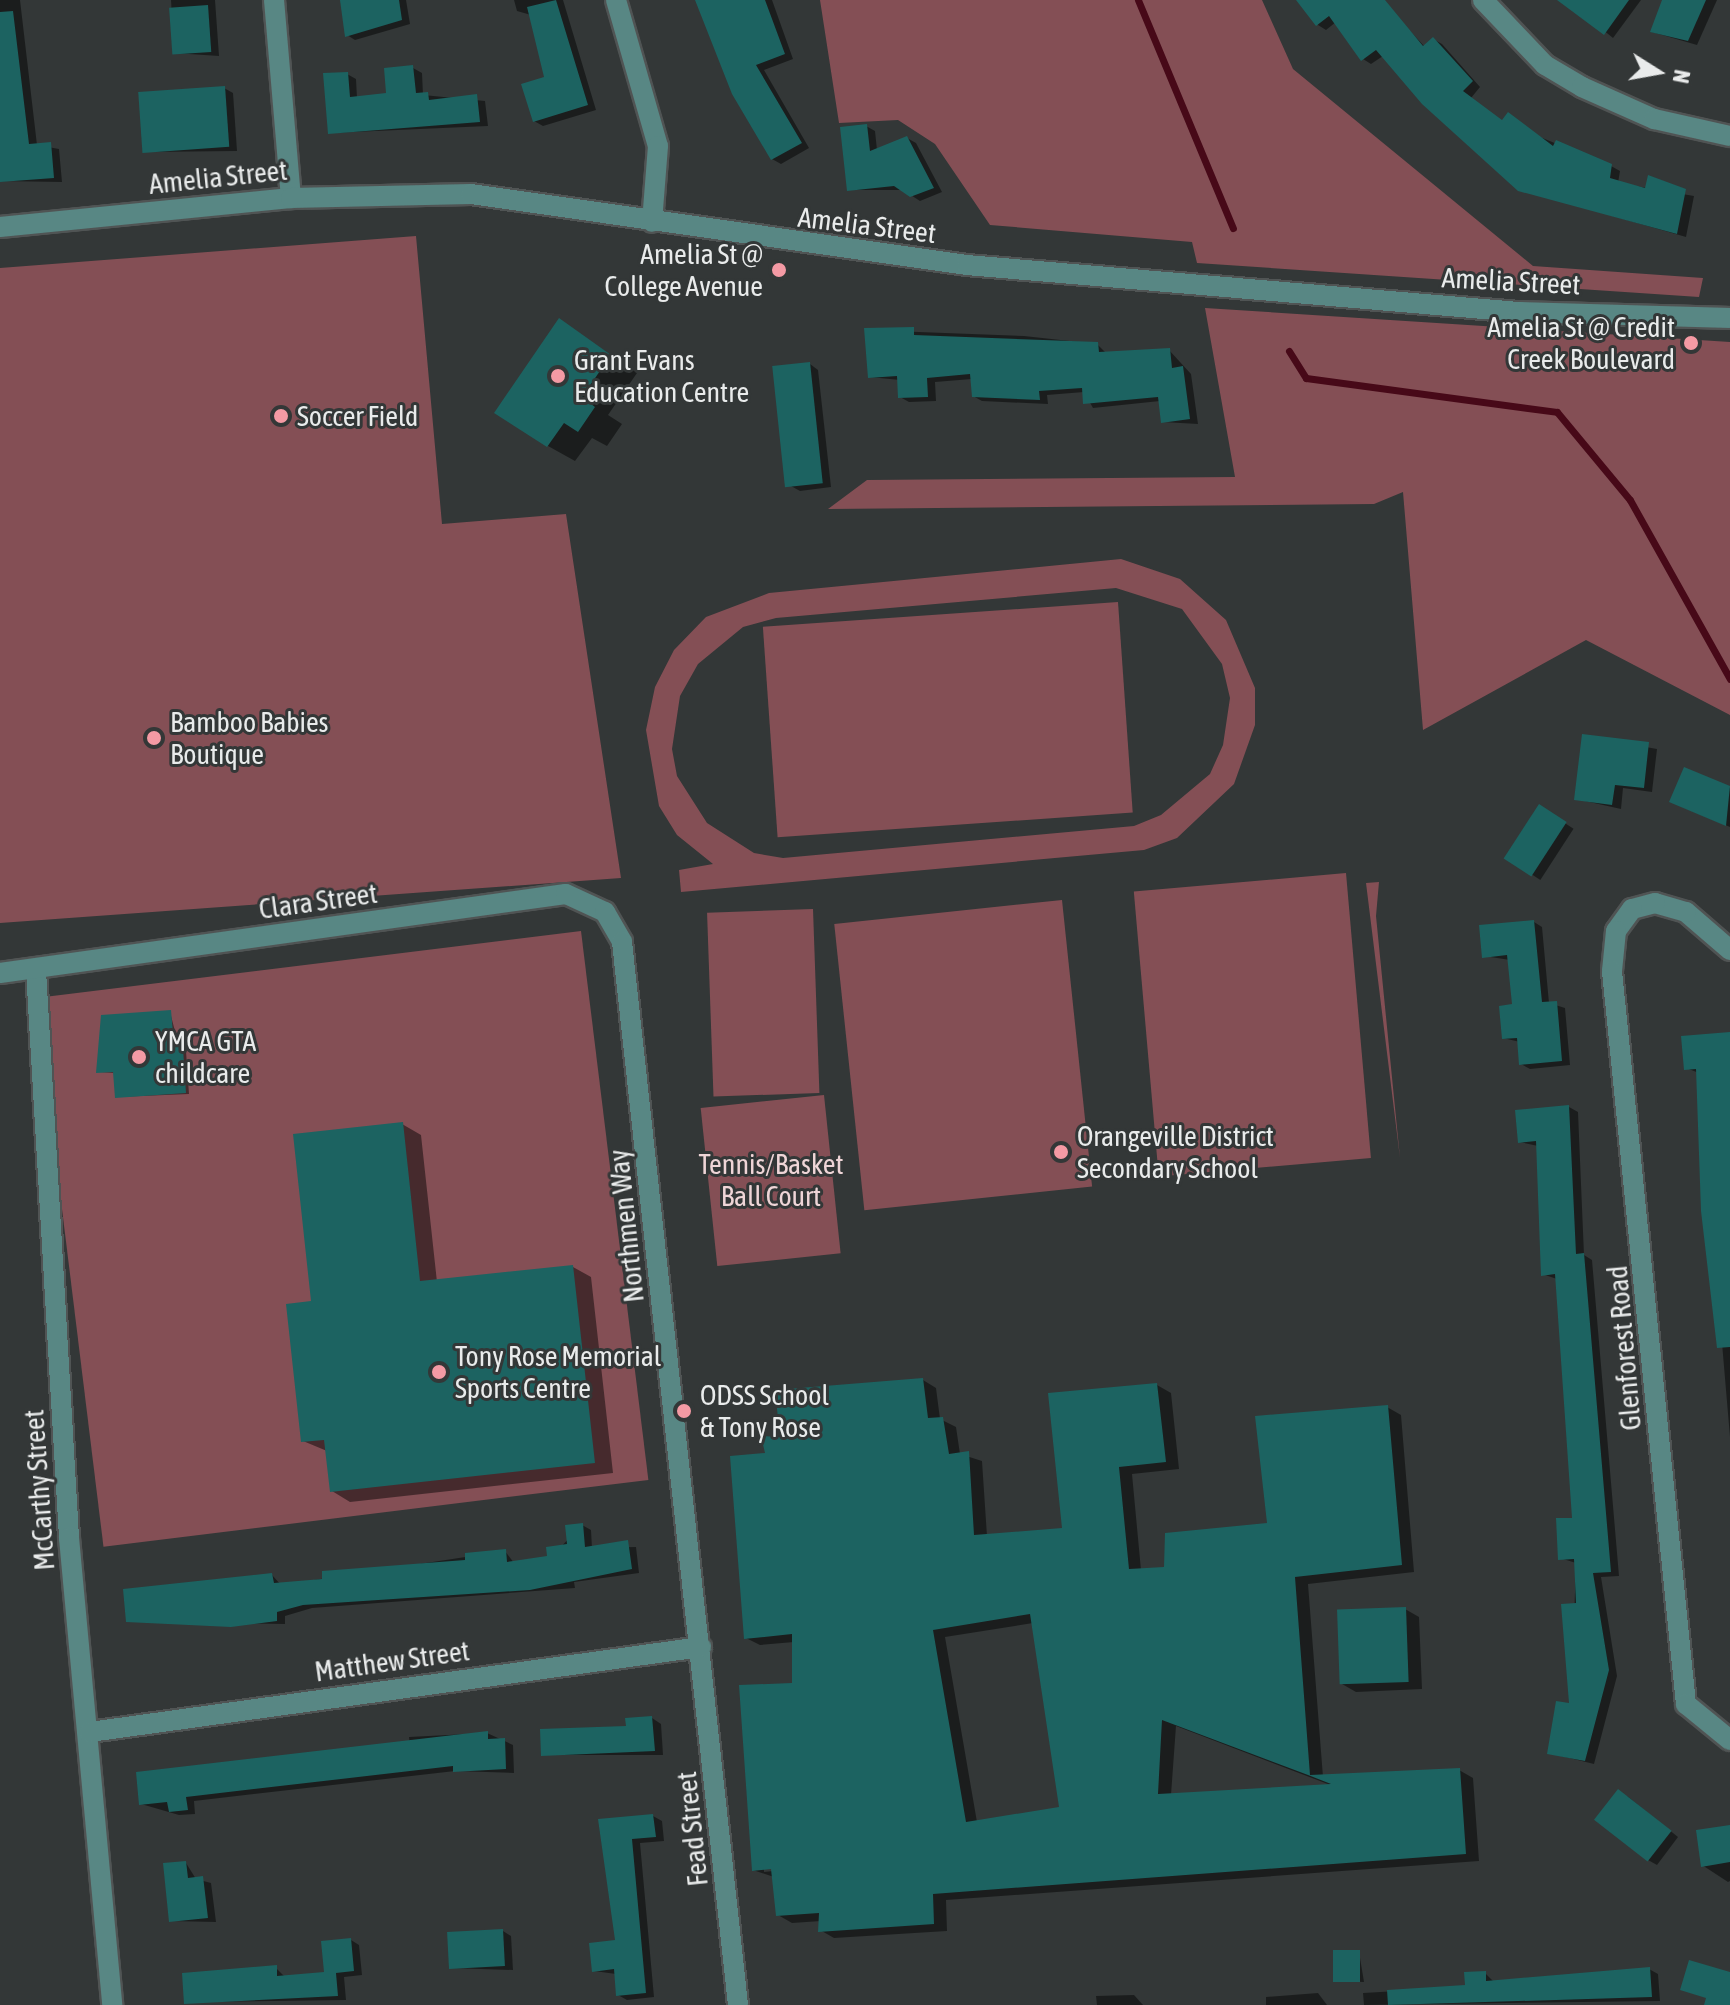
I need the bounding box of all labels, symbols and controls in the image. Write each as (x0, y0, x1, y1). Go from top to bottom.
north arrow (1618, 32, 1698, 112)
text: N (1668, 68, 1696, 85)
street label: Amelia Street (147, 153, 289, 201)
street label: Amelia Street (796, 200, 938, 250)
place label: Amelia St @ College Avenue (604, 237, 763, 303)
marker: Amelia St @ College Avenue (770, 261, 788, 279)
street label: Amelia Street (1441, 261, 1581, 301)
place label: Amelia St @ Credit Creek Boulevard (1487, 310, 1675, 376)
marker: Amelia St @ Credit Creek Boulevard (1682, 334, 1700, 352)
place label: Grant Evans Education Centre (574, 343, 749, 409)
marker: Grant Evans Education Centre (549, 367, 567, 385)
place label: Soccer Field (297, 399, 418, 433)
marker: Soccer Field (272, 407, 290, 425)
place label: Bamboo Babies Boutique (170, 705, 328, 771)
marker: Bamboo Babies Boutique (145, 729, 163, 747)
street label: Clara Street (257, 876, 379, 926)
place label: YMCA GTA childcare (155, 1024, 256, 1090)
marker: YMCA GTA childcare (130, 1048, 148, 1066)
place label: Orangeville District Secondary School (1077, 1119, 1274, 1185)
marker: Orangeville District Secondary School (1052, 1143, 1070, 1161)
park label: Tennis/Basket Ball Court (699, 1147, 843, 1213)
street label: Northmen Way (601, 1148, 651, 1304)
street label: Glenforest Road (1600, 1264, 1648, 1432)
place label: Tony Rose Memorial Sports Centre (455, 1339, 661, 1405)
marker: Tony Rose Memorial Sports Centre (430, 1363, 448, 1381)
place label: ODSS School & Tony Rose (700, 1378, 829, 1444)
marker: ODSS School & Tony Rose (675, 1402, 693, 1420)
street label: McCarthy Street (17, 1408, 61, 1572)
street label: Matthew Street (312, 1634, 472, 1688)
street label: Fead Street (669, 1770, 715, 1888)

